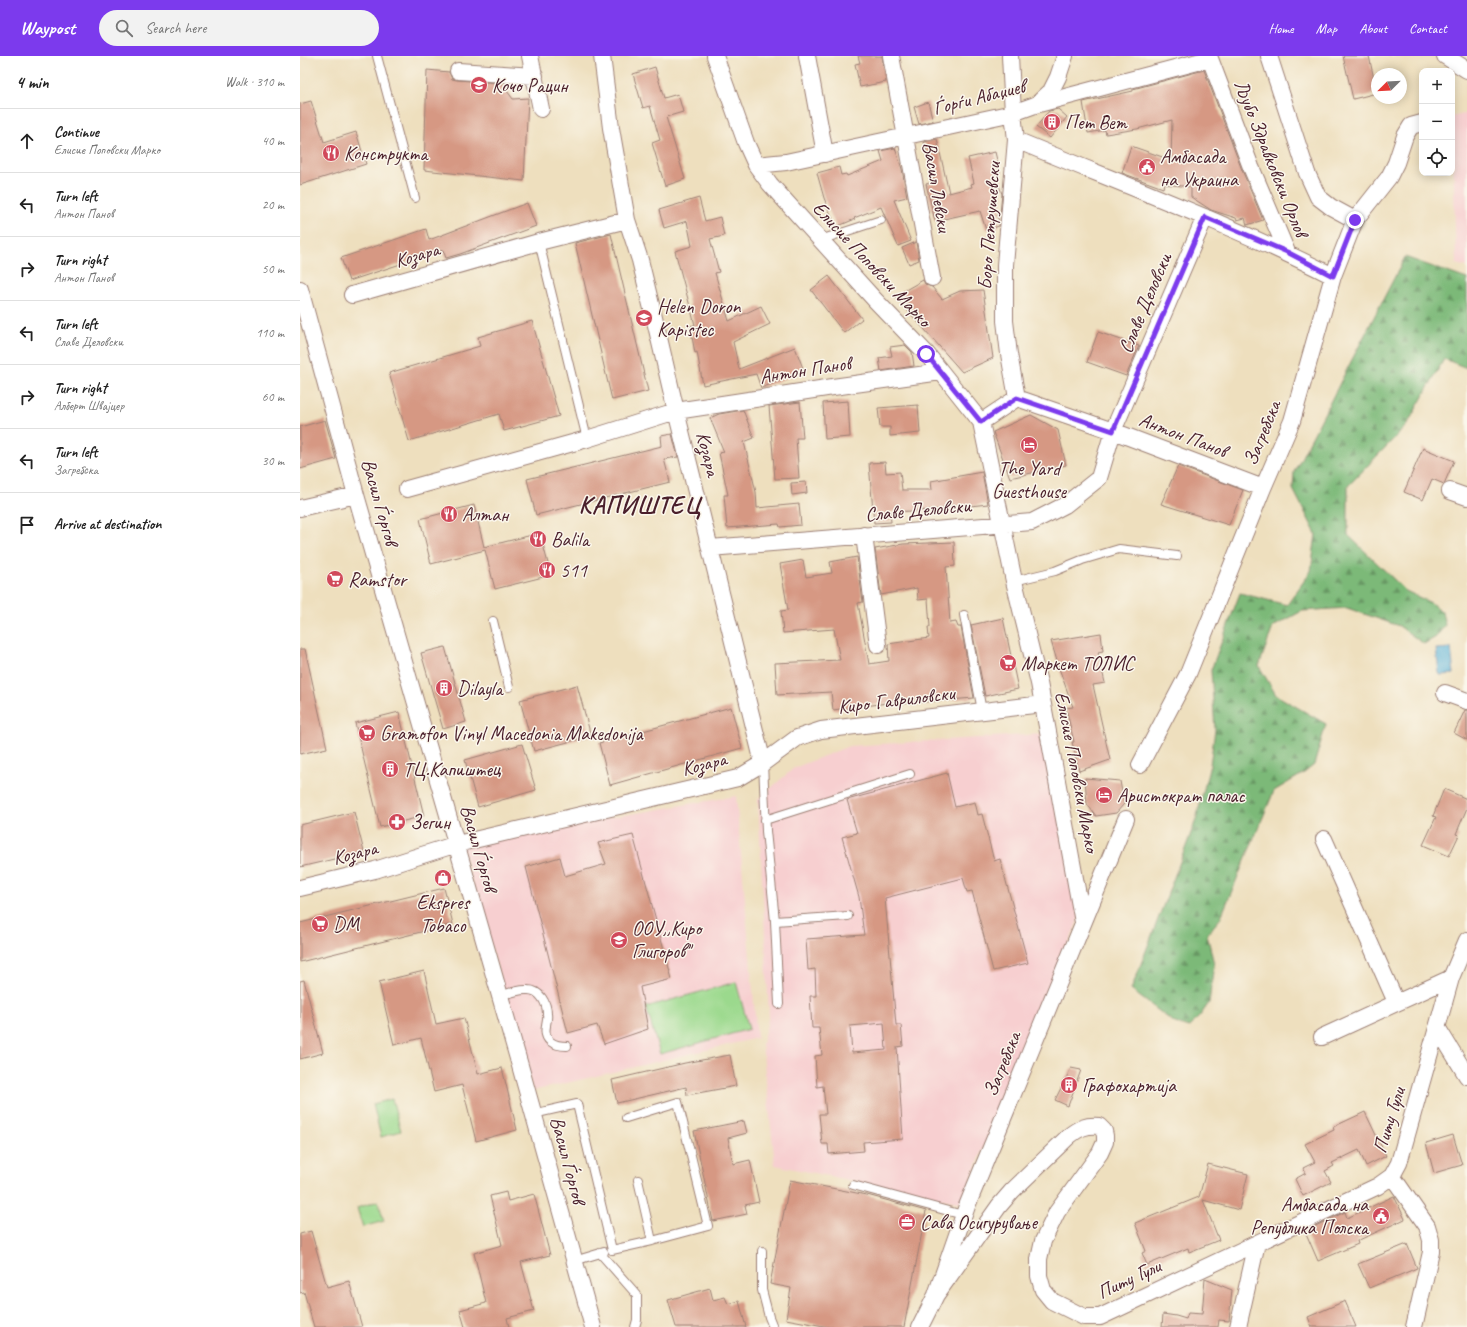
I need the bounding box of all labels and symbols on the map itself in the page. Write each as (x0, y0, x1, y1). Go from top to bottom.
north arrow (1371, 68, 1407, 104)
street label: Ѓорѓи Абаџиев (930, 72, 1032, 120)
place label: Кочо Рацин (492, 73, 569, 98)
school or university icon: Кочо Рацин (469, 75, 489, 95)
street label: Љубо Здравковски Орлов (1228, 76, 1315, 243)
place label: Пет Вет (1065, 110, 1129, 135)
building icon: Пет Вет (1042, 112, 1062, 132)
street label: Васил Левски (917, 140, 958, 236)
place label: Конструкта (344, 141, 429, 166)
restaurant icon: Конструкта (321, 143, 341, 163)
place label: Амбасада на Украина (1160, 144, 1239, 192)
public building icon: Амбасада на Украина (1137, 157, 1157, 177)
street label: Боро Петрушевски (972, 159, 1006, 291)
street label: Елисие Поповски Марко (807, 196, 938, 334)
route end (1346, 211, 1364, 229)
street label: Козара (392, 236, 444, 274)
street label: Славе Деловски (1113, 248, 1178, 357)
place label: Helen Doron Kapistec (657, 294, 742, 342)
school or university icon: Helen Doron Kapistec (634, 308, 654, 328)
route start (917, 345, 935, 363)
street label: Антон Панов (758, 350, 856, 390)
street label: Загребска (1238, 395, 1287, 469)
street label: Антон Панов (1136, 407, 1233, 464)
street label: Козара (689, 429, 726, 481)
hotel icon: The Yard Guesthouse (1019, 435, 1039, 455)
street label: Васил Ѓоргов (356, 456, 405, 552)
place label: The Yard Guesthouse (992, 456, 1067, 504)
district label: КАПИШТЕЦ (579, 490, 703, 520)
street label: Славе Деловски (864, 493, 973, 527)
place label: Алтан (462, 502, 510, 527)
restaurant icon: Алтан (439, 504, 459, 524)
place label: Balila (551, 527, 591, 552)
restaurant icon: Balila (528, 529, 548, 549)
place label: 511 (560, 558, 588, 583)
restaurant icon: 511 (537, 560, 557, 580)
place label: Ramstor (348, 567, 408, 592)
supermarket icon: Ramstor (325, 569, 345, 589)
place label: Маркет ТОЛИС (1021, 651, 1136, 676)
supermarket icon: Маркет ТОЛИС (998, 653, 1018, 673)
place label: Dilayla (457, 676, 504, 701)
building icon: Dilayla (434, 678, 454, 698)
street label: Киро Гавриловски (836, 680, 958, 720)
street label: Елисие Поповски Марко (1049, 690, 1105, 856)
place label: Gramofon Vinyl Macedonia Makedonija (380, 721, 644, 746)
supermarket icon: Gramofon Vinyl Macedonia Makedonija (357, 723, 377, 743)
street label: Козара (679, 746, 731, 783)
place label: ТЦ.Капиштец (403, 757, 502, 782)
building icon: ТЦ.Капиштец (380, 759, 400, 779)
place label: Аристократ палас (1117, 783, 1245, 808)
hotel icon: Аристократ палас (1094, 785, 1114, 805)
street label: Васил Ѓоргов (455, 802, 504, 898)
place label: Зегин (410, 810, 452, 835)
pharmacy icon: Зегин (387, 812, 407, 832)
street label: Козара (330, 835, 382, 872)
shop icon: Ekspres Tobaco (433, 868, 453, 888)
place label: Ekspres Tobaco (417, 890, 472, 938)
place label: DM (333, 912, 361, 937)
supermarket icon: DM (310, 914, 330, 934)
place label: ООУ,,Киро Глигоров'' (632, 916, 703, 964)
school or university icon: ООУ,,Киро Глигоров'' (609, 930, 629, 950)
street label: Загребска (978, 1026, 1027, 1100)
place label: Графохартија (1082, 1073, 1177, 1098)
building icon: Графохартија (1059, 1075, 1079, 1095)
street label: Питу Гули (1367, 1083, 1411, 1156)
street label: Васил Ѓоргов (544, 1114, 593, 1210)
place label: Амбасада на Република Полска (1250, 1192, 1370, 1240)
public building icon: Амбасада на Република Полска (1371, 1206, 1391, 1226)
place label: Сава Осигурување (920, 1210, 1038, 1235)
office icon: Сава Осигурување (897, 1212, 917, 1232)
street label: Питу Гули (1093, 1253, 1166, 1305)

